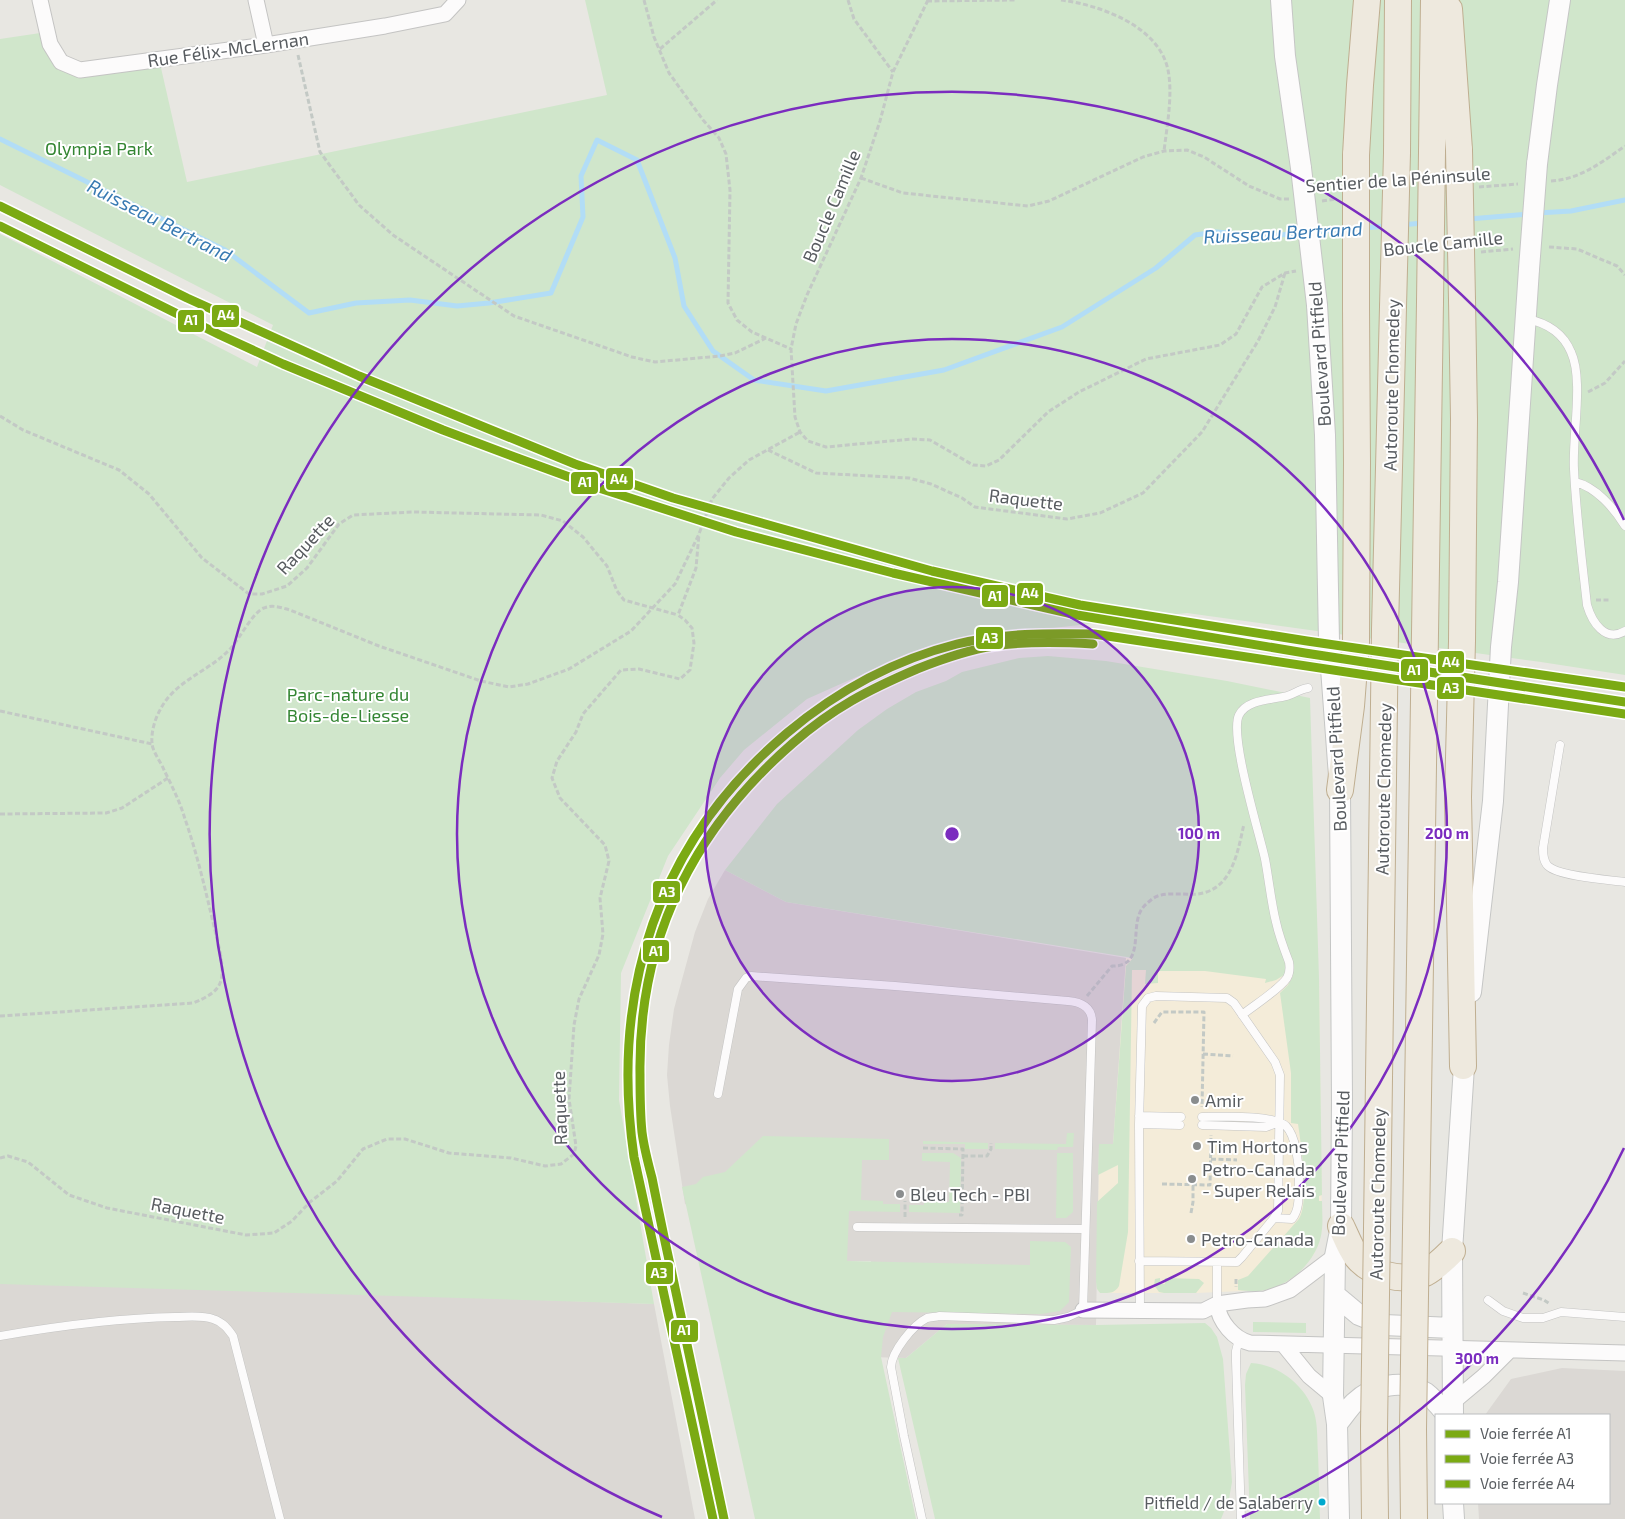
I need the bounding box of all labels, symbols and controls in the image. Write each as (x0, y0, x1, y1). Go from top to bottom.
street label: Rue Félix-McLernan (146, 27, 310, 71)
park label: Olympia Park (45, 137, 153, 159)
street label: Boucle Camille (797, 146, 865, 266)
street label: Sentier de la Péninsule (1305, 162, 1491, 196)
water label: Ruisseau Bertrand (84, 174, 236, 266)
water label: Ruisseau Bertrand (1203, 216, 1363, 248)
street label: Boucle Camille (1382, 226, 1504, 260)
street label: Boulevard Pitfield (1303, 281, 1335, 427)
street label: Autoroute Chomedey (1378, 298, 1404, 471)
line badge: A4 (211, 304, 240, 328)
text: A4 (217, 306, 235, 323)
line badge: A1 (177, 309, 205, 333)
text: A1 (184, 311, 198, 328)
line badge: A4 (605, 467, 634, 491)
text: A4 (610, 470, 628, 487)
line badge: A1 (570, 471, 599, 495)
text: A1 (578, 473, 592, 490)
street label: Raquette (988, 484, 1064, 514)
street label: Raquette (272, 509, 338, 579)
line badge: A4 (1016, 582, 1044, 606)
line badge: A1 (981, 584, 1009, 608)
text: A4 (1021, 584, 1039, 601)
text: A1 (988, 587, 1002, 604)
line badge: A3 (975, 626, 1004, 650)
text: A3 (981, 629, 999, 646)
line badge: A4 (1437, 650, 1465, 674)
text: A4 (1442, 653, 1460, 670)
line badge: A1 (1400, 658, 1429, 682)
text: A1 (1407, 661, 1421, 678)
line badge: A3 (1436, 676, 1465, 700)
text: A3 (1442, 679, 1460, 696)
park label: Parc-nature du Bois-de-Liesse (287, 683, 409, 726)
street label: Boulevard Pitfield (1321, 686, 1351, 832)
street label: Autoroute Chomedey (1370, 702, 1396, 875)
text: 100 m (1178, 824, 1220, 842)
text: 200 m (1425, 824, 1469, 842)
centre of rings (943, 825, 961, 843)
line badge: A3 (652, 880, 681, 904)
text: A3 (658, 883, 676, 900)
line badge: A1 (642, 939, 670, 963)
text: A1 (649, 942, 663, 959)
street label: Raquette (547, 1070, 571, 1146)
place label: Amir (1205, 1089, 1244, 1111)
street label: Boulevard Pitfield (1326, 1090, 1354, 1236)
marker: Amir (1189, 1094, 1201, 1106)
street label: Autoroute Chomedey (1364, 1107, 1390, 1280)
place label: Tim Hortons (1207, 1135, 1308, 1157)
marker: Tim Hortons (1191, 1140, 1203, 1152)
place label: Petro-Canada - Super Relais (1202, 1158, 1315, 1201)
marker: Petro-Canada - Super Relais (1186, 1173, 1198, 1185)
place label: Bleu Tech - PBI (910, 1183, 1030, 1205)
marker: Bleu Tech - PBI (894, 1188, 906, 1200)
street label: Raquette (149, 1192, 227, 1228)
place label: Petro-Canada (1201, 1228, 1314, 1250)
marker: Petro-Canada (1185, 1233, 1197, 1245)
line badge: A3 (645, 1261, 674, 1285)
text: A3 (650, 1264, 668, 1281)
line badge: A1 (670, 1319, 699, 1343)
text: A1 (677, 1321, 691, 1338)
text: 300 m (1455, 1349, 1499, 1367)
legend (1435, 1414, 1610, 1504)
text: Voie ferrée A1 (1480, 1424, 1571, 1442)
text: Voie ferrée A3 (1480, 1449, 1574, 1467)
text: Voie ferrée A4 (1480, 1474, 1575, 1492)
place label: Pitfield / de Salaberry (1144, 1492, 1313, 1513)
marker: Pitfield / de Salaberry (1317, 1497, 1327, 1507)

